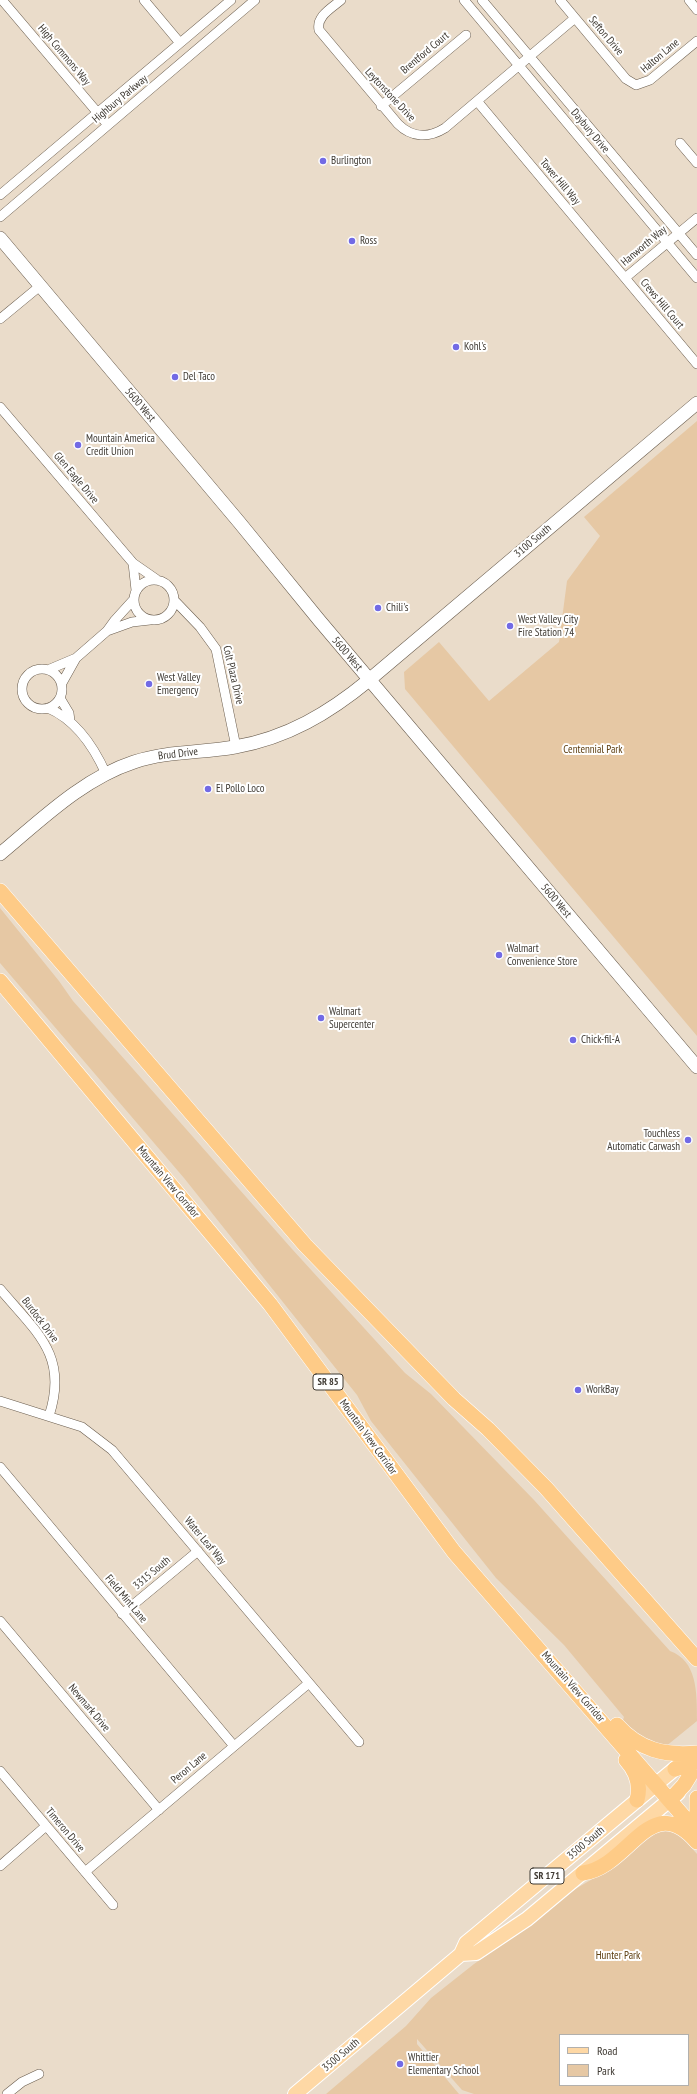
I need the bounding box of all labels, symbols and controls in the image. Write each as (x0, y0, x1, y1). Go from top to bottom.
street label: Sefton Drive (586, 14, 626, 58)
street label: High Commons Way (35, 22, 93, 88)
street label: Brentford Court (398, 29, 452, 77)
street label: Halton Lane (638, 36, 682, 76)
street label: Leytonstone Drive (362, 66, 418, 124)
street label: Highbury Parkway (90, 72, 150, 126)
street label: Daybury Drive (568, 106, 612, 156)
place label: Burlington (331, 154, 371, 168)
marker: Burlington (318, 156, 328, 166)
street label: Tower Hill Way (537, 156, 583, 208)
street label: Hanworth Way (619, 223, 669, 269)
place label: Ross (360, 234, 377, 248)
marker: Ross (347, 236, 357, 246)
street label: Crews Hill Court (637, 276, 687, 332)
place label: Kohl's (464, 340, 486, 354)
marker: Kohl's (451, 342, 461, 352)
place label: Del Taco (183, 370, 215, 384)
marker: Del Taco (170, 372, 180, 382)
street label: 5600 West (122, 385, 158, 425)
place label: Mountain America Credit Union (86, 432, 155, 458)
marker: Mountain America Credit Union (73, 440, 83, 450)
street label: Glen Eagle Drive (51, 450, 101, 506)
street label: 3100 South (512, 522, 554, 560)
place label: Chili's (386, 601, 408, 615)
marker: Chili's (373, 603, 383, 613)
place label: West Valley City Fire Station 74 (518, 613, 578, 639)
marker: West Valley City Fire Station 74 (505, 621, 515, 631)
street label: 5600 West (329, 634, 365, 674)
street label: Colt Plaza Drive (220, 644, 246, 706)
place label: West Valley Emergency (157, 671, 200, 697)
marker: West Valley Emergency (144, 679, 154, 689)
park label: Centennial Park (563, 743, 623, 757)
street label: Brud Drive (157, 745, 199, 763)
place label: El Pollo Loco (216, 782, 265, 796)
marker: El Pollo Loco (203, 784, 213, 794)
street label: 5600 West (538, 881, 574, 921)
place label: Walmart Convenience Store (507, 942, 577, 968)
marker: Walmart Convenience Store (494, 950, 504, 960)
place label: Walmart Supercenter (329, 1005, 374, 1031)
marker: Walmart Supercenter (316, 1013, 326, 1023)
place label: Chick-fil-A (581, 1033, 620, 1047)
marker: Chick-fil-A (568, 1035, 578, 1045)
place label: Touchless Automatic Carwash (607, 1127, 680, 1153)
marker: Touchless Automatic Carwash (683, 1135, 693, 1145)
street label: Mountain View Corridor (134, 1143, 202, 1221)
street label: Burdock Drive (19, 1295, 61, 1345)
road number: SR 85 (313, 1374, 343, 1390)
place label: WorkBay (586, 1383, 619, 1397)
marker: WorkBay (573, 1385, 583, 1395)
street label: Mountain View Corridor (336, 1397, 400, 1477)
street label: Water Leaf Way (181, 1515, 229, 1567)
street label: 3315 South (131, 1554, 173, 1592)
street label: Field Mint Lane (102, 1572, 150, 1626)
street label: Mountain View Corridor (539, 1649, 607, 1725)
street label: Newmark Drive (65, 1682, 113, 1734)
street label: Peron Lane (169, 1749, 209, 1787)
street label: Timeron Drive (43, 1805, 87, 1855)
street label: 3500 South (565, 1824, 607, 1862)
road number: SR 171 (530, 1868, 564, 1884)
park label: Hunter Park (596, 1949, 640, 1963)
legend (559, 2034, 689, 2086)
street label: 3500 South (320, 2036, 362, 2074)
text: Road (597, 2043, 617, 2058)
place label: Whittier Elementary School (408, 2051, 479, 2077)
marker: Whittier Elementary School (395, 2059, 405, 2069)
text: Park (597, 2063, 615, 2078)

